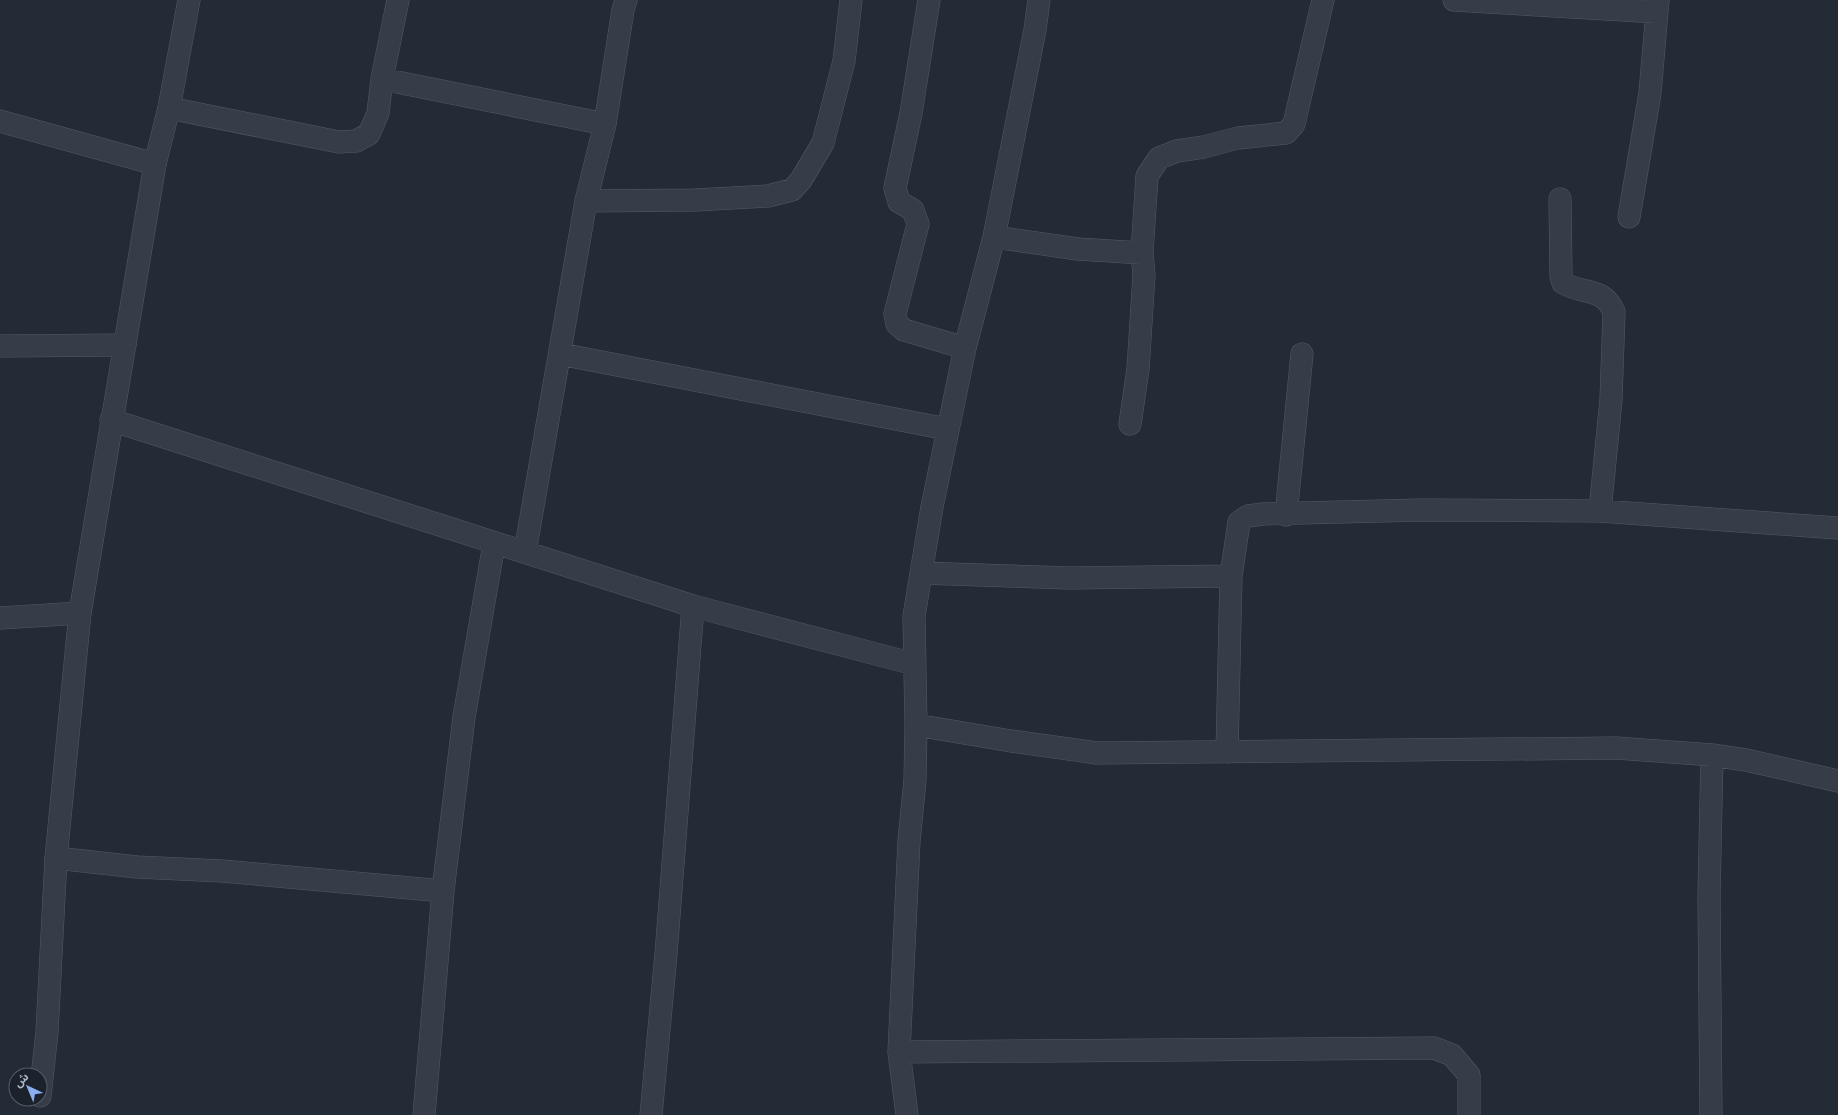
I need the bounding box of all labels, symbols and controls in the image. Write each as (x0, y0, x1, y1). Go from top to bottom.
north arrow (8, 1067, 48, 1107)
text: ش (11, 1070, 31, 1090)

